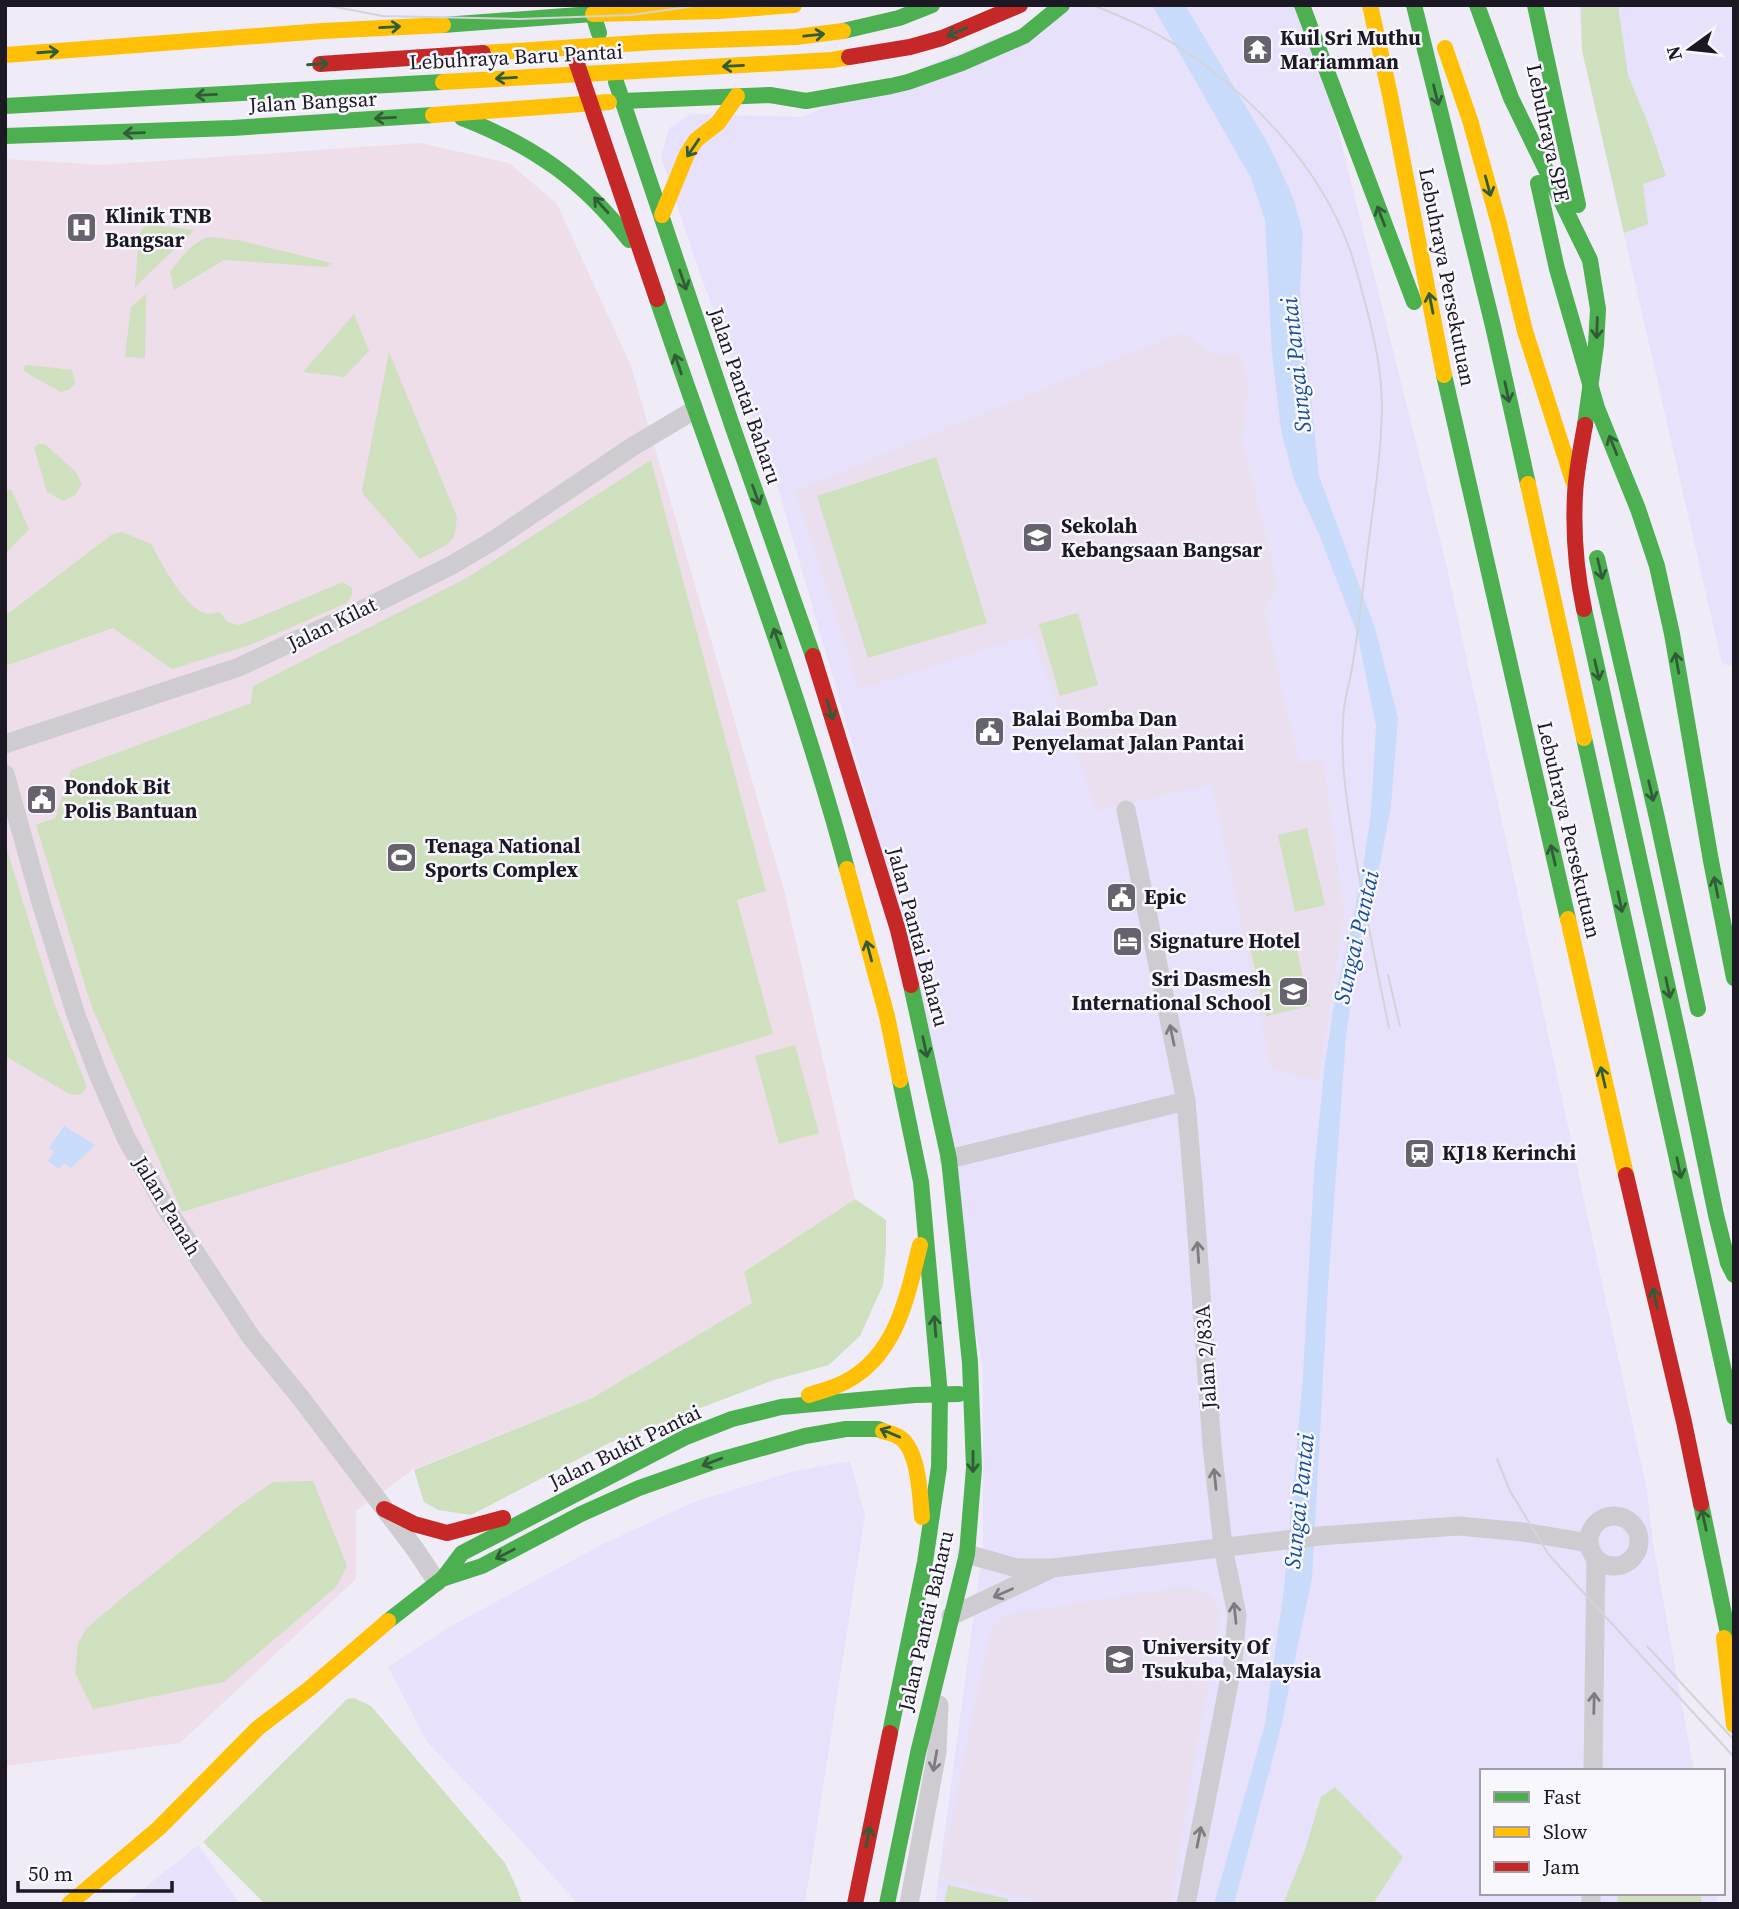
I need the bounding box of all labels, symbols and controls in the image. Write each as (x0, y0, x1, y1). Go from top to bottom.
north arrow (1655, 14, 1725, 84)
one-way arrow (378, 21, 401, 34)
place label: Kuil Sri Muthu Mariamman (1280, 23, 1421, 76)
one-way arrow (947, 26, 968, 39)
one-way arrow (802, 28, 825, 41)
temple icon: Kuil Sri Muthu Mariamman (1240, 33, 1274, 67)
street label: Lebuhraya Baru Pantai (408, 36, 624, 77)
text: N (1659, 43, 1688, 63)
one-way arrow (36, 45, 59, 58)
one-way arrow (306, 57, 329, 70)
one-way arrow (723, 60, 745, 73)
street label: Lebuhraya SPE (1520, 61, 1577, 205)
one-way arrow (495, 72, 518, 85)
one-way arrow (1430, 83, 1443, 106)
street label: Jalan Bangsar (247, 84, 378, 119)
one-way arrow (194, 88, 217, 101)
one-way arrow (374, 112, 397, 125)
one-way arrow (123, 126, 146, 139)
one-way arrow (685, 138, 700, 157)
street label: Lebuhraya Persekutuan (1412, 165, 1483, 389)
one-way arrow (1482, 174, 1495, 197)
one-way arrow (593, 197, 610, 214)
place label: Klinik TNB Bangsar (105, 201, 212, 254)
one-way arrow (1374, 205, 1387, 227)
hospital icon: Klinik TNB Bangsar (65, 211, 99, 245)
one-way arrow (678, 268, 690, 290)
one-way arrow (1423, 292, 1437, 315)
water label: Sungai Pantai (1273, 296, 1319, 434)
street label: Jalan Pantai Baharu (701, 303, 789, 488)
one-way arrow (1590, 316, 1604, 339)
one-way arrow (671, 353, 684, 375)
one-way arrow (1502, 381, 1515, 403)
one-way arrow (1605, 435, 1618, 457)
one-way arrow (751, 483, 764, 505)
place label: Sekolah Kebangsaan Bangsar (1061, 511, 1263, 564)
school or university icon: Sekolah Kebangsaan Bangsar (1021, 521, 1055, 555)
one-way arrow (1594, 557, 1607, 580)
street label: Jalan Kilat (281, 589, 381, 658)
one-way arrow (770, 628, 782, 650)
one-way arrow (1670, 652, 1683, 674)
one-way arrow (1591, 658, 1604, 681)
one-way arrow (825, 699, 838, 721)
place label: Balai Bomba Dan Penyelamat Jalan Pantai (1012, 704, 1245, 757)
public building icon: Balai Bomba Dan Penyelamat Jalan Pantai (972, 714, 1006, 748)
street label: Lebuhraya Persekutuan (1530, 718, 1609, 942)
place label: Pondok Bit Polis Bantuan (64, 772, 198, 825)
one-way arrow (1645, 779, 1658, 802)
public building icon: Pondok Bit Polis Bantuan (24, 782, 58, 816)
place label: Tenaga National Sports Complex (425, 831, 581, 884)
sports icon: Tenaga National Sports Complex (385, 841, 419, 875)
street label: Jalan Pantai Baharu (880, 843, 956, 1030)
one-way arrow (1546, 844, 1559, 867)
water label: Sungai Pantai (1325, 867, 1387, 1007)
one-way arrow (1709, 876, 1722, 899)
public building icon: Epic (1104, 880, 1138, 914)
place label: Epic (1144, 882, 1187, 911)
one-way arrow (1614, 890, 1627, 913)
hotel icon: Signature Hotel (1110, 924, 1144, 958)
place label: Signature Hotel (1150, 926, 1301, 955)
one-way arrow (862, 940, 875, 962)
place label: Sri Dasmesh International School (1072, 964, 1271, 1017)
school or university icon: Sri Dasmesh International School (1277, 974, 1311, 1008)
one-way arrow (1662, 976, 1676, 999)
one-way arrow (1165, 1024, 1178, 1047)
one-way arrow (918, 1035, 932, 1058)
one-way arrow (1596, 1066, 1610, 1089)
station icon: KJ18 Kerinchi (1402, 1136, 1436, 1170)
place label: KJ18 Kerinchi (1442, 1138, 1576, 1167)
street label: Jalan Panah (126, 1150, 209, 1261)
one-way arrow (1673, 1156, 1686, 1179)
one-way arrow (1191, 1241, 1204, 1264)
one-way arrow (1648, 1287, 1661, 1310)
street label: Jalan 2/83A (1187, 1304, 1224, 1411)
one-way arrow (928, 1316, 941, 1338)
street label: Jalan Bukit Pantai (543, 1397, 706, 1496)
one-way arrow (879, 1425, 901, 1438)
water label: Sungai Pantai (1276, 1432, 1322, 1570)
one-way arrow (966, 1450, 980, 1473)
one-way arrow (702, 1456, 724, 1469)
one-way arrow (1208, 1468, 1221, 1491)
one-way arrow (1697, 1509, 1711, 1532)
street label: Jalan Pantai Baharu (890, 1528, 960, 1715)
one-way arrow (495, 1548, 516, 1562)
one-way arrow (992, 1587, 1014, 1600)
one-way arrow (1228, 1602, 1241, 1625)
place label: University Of Tsukuba, Malaysia (1142, 1632, 1322, 1685)
school or university icon: University Of Tsukuba, Malaysia (1102, 1642, 1136, 1676)
one-way arrow (1587, 1691, 1600, 1714)
one-way arrow (928, 1750, 941, 1772)
legend (1480, 1769, 1725, 1895)
text: Fast (1543, 1782, 1581, 1811)
text: Slow (1543, 1817, 1587, 1846)
one-way arrow (862, 1826, 876, 1849)
one-way arrow (1193, 1826, 1207, 1849)
scale bar (18, 1850, 172, 1894)
text: Jam (1542, 1852, 1580, 1881)
text: 50 m (28, 1859, 73, 1888)

